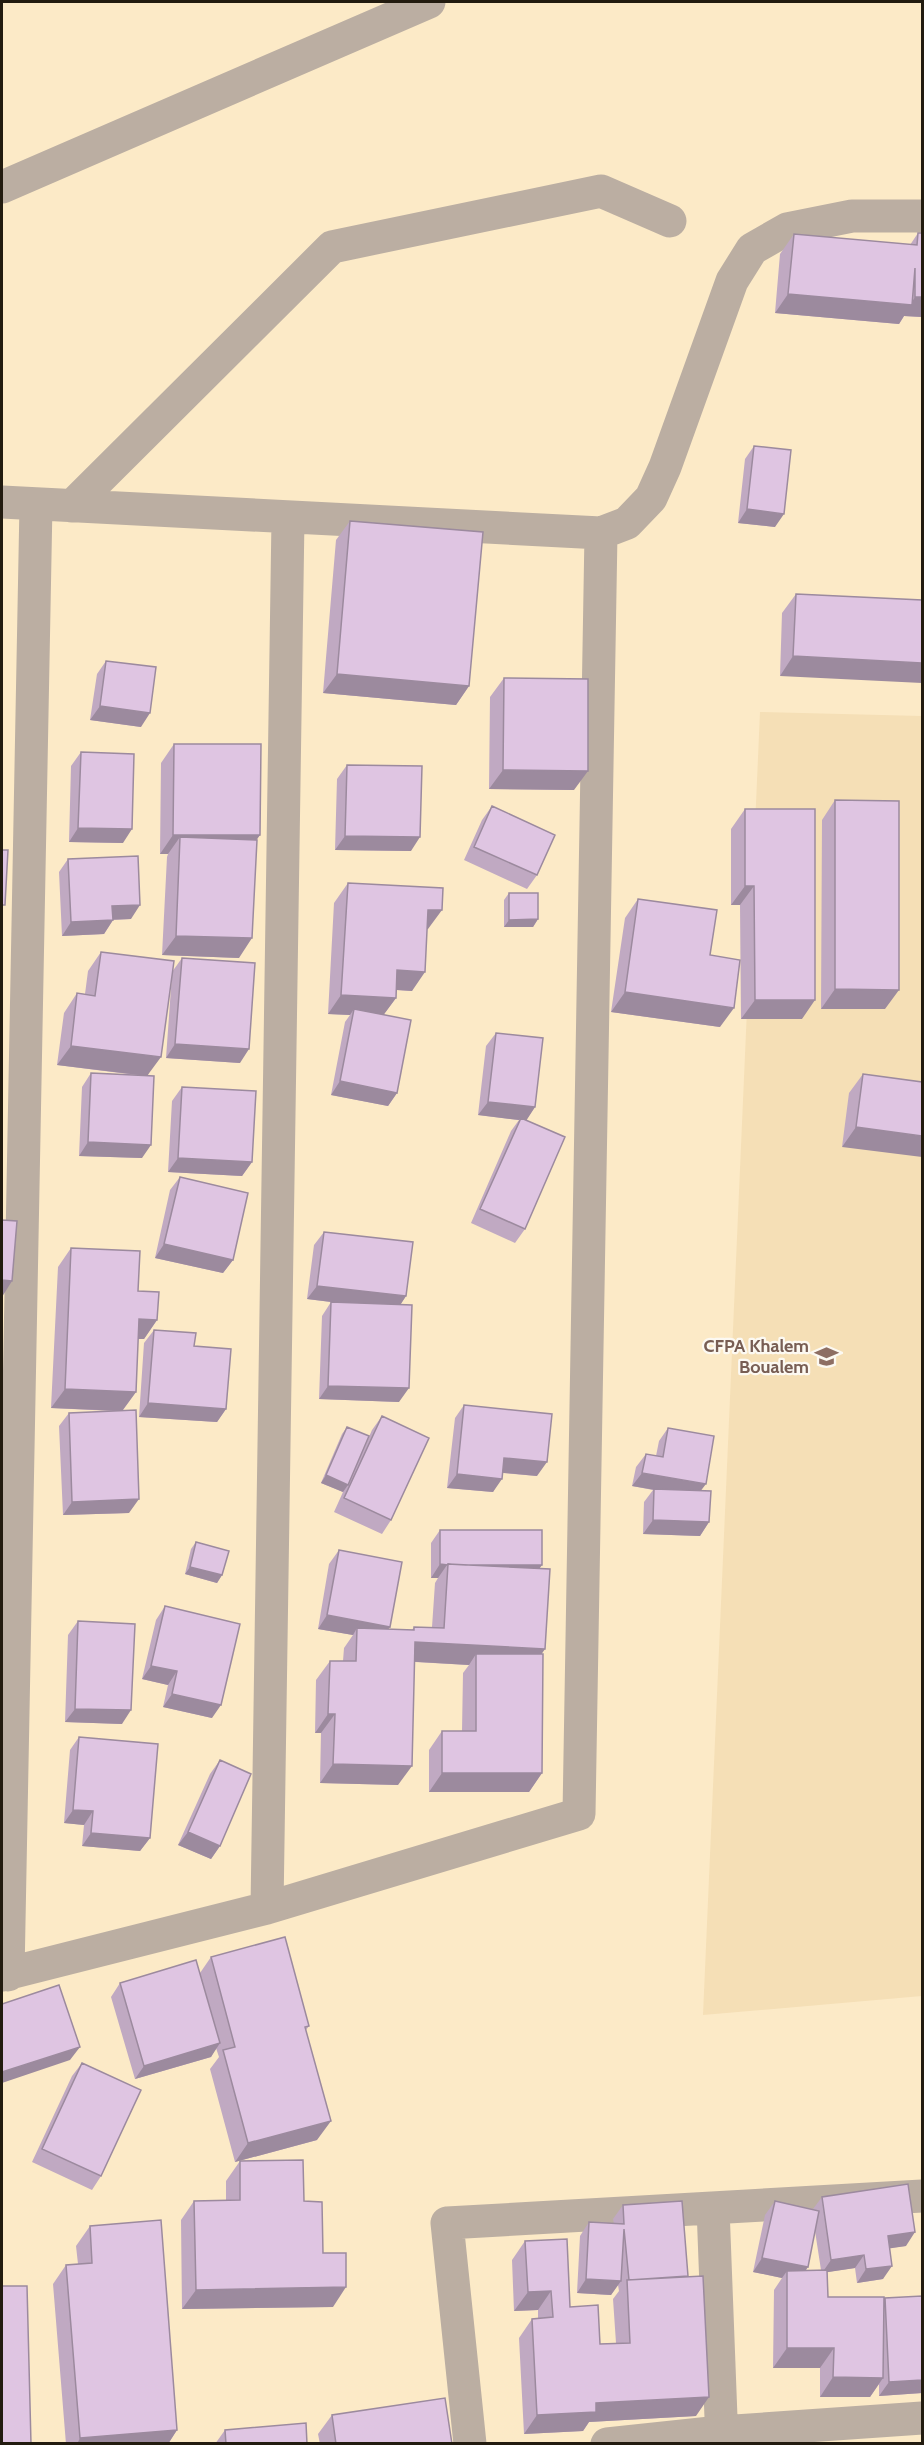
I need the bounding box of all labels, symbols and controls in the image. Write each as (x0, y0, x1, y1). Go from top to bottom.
place label: CFPA Khalem Boualem (704, 1335, 809, 1378)
school or university icon: CFPA Khalem Boualem (814, 1343, 840, 1369)

